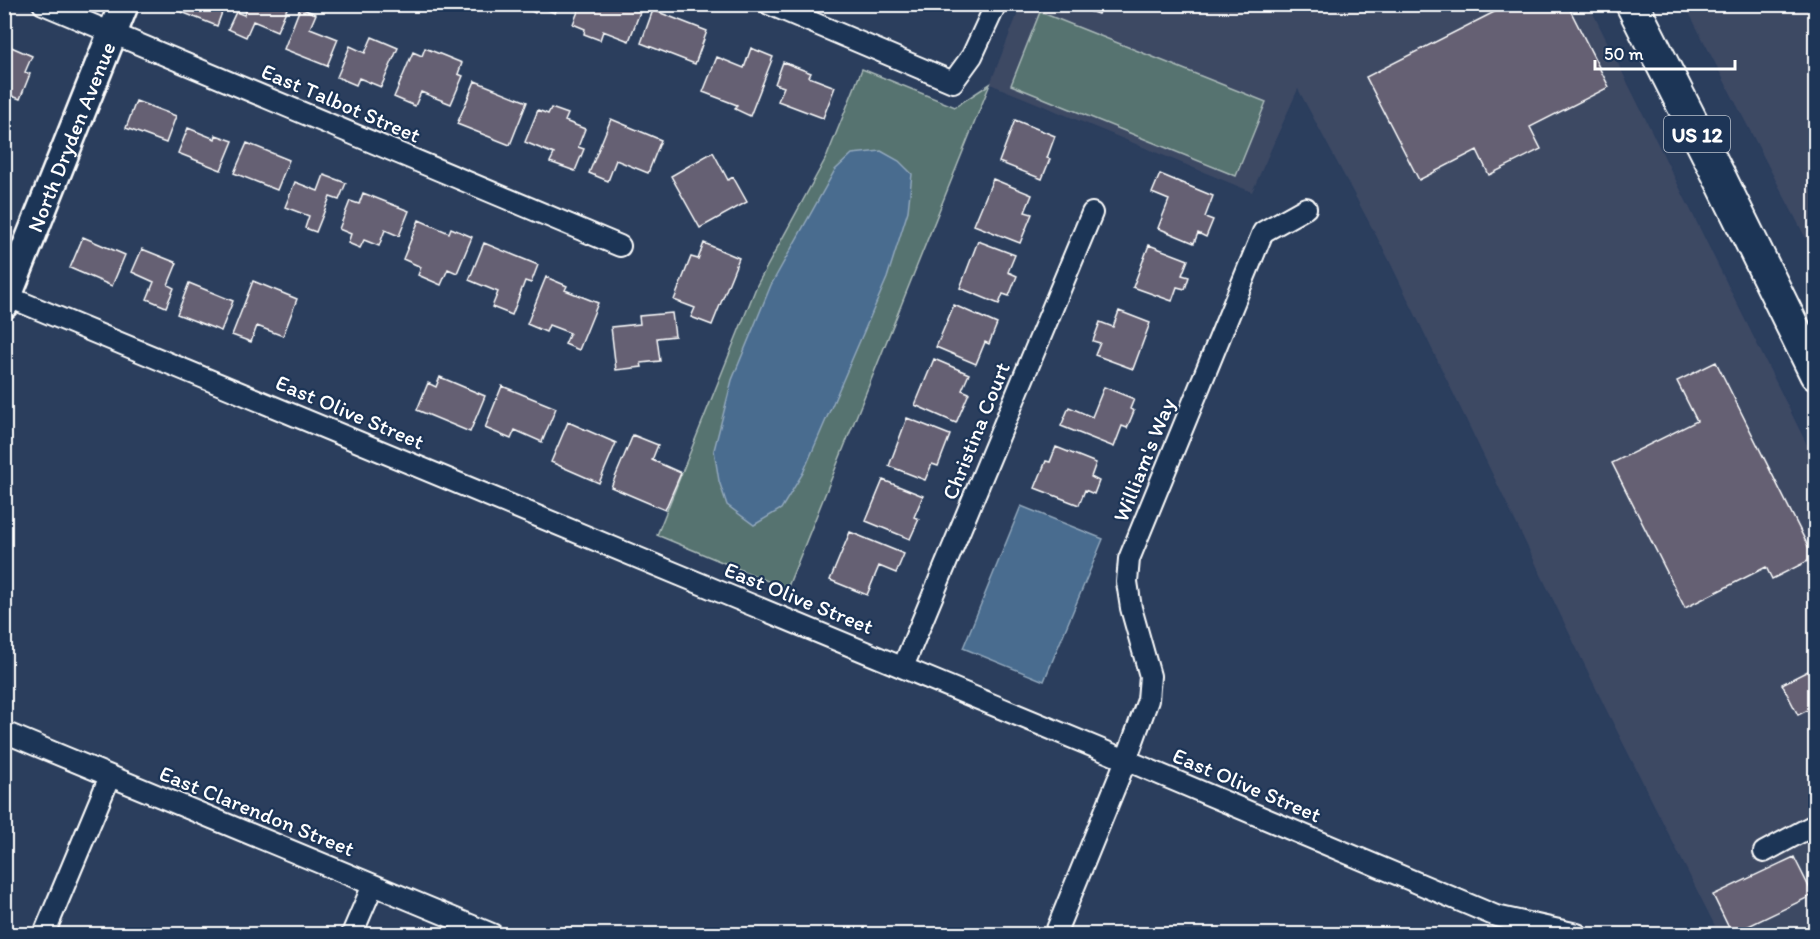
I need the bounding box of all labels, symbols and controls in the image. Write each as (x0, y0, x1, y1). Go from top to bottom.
scale bar (1595, 33, 1734, 71)
street label: North Dryden Avenue (21, 38, 121, 236)
text: 50 m (1604, 43, 1644, 65)
street label: East Talbot Street (257, 57, 425, 149)
road number: US 12 (1664, 116, 1730, 152)
street label: Christina Court (936, 358, 1016, 504)
street label: East Olive Street (272, 369, 428, 455)
street label: William's Way (1107, 394, 1181, 526)
street label: East Olive Street (720, 556, 878, 640)
street label: East Olive Street (1169, 742, 1325, 828)
street label: East Clarendon Street (155, 760, 359, 862)

